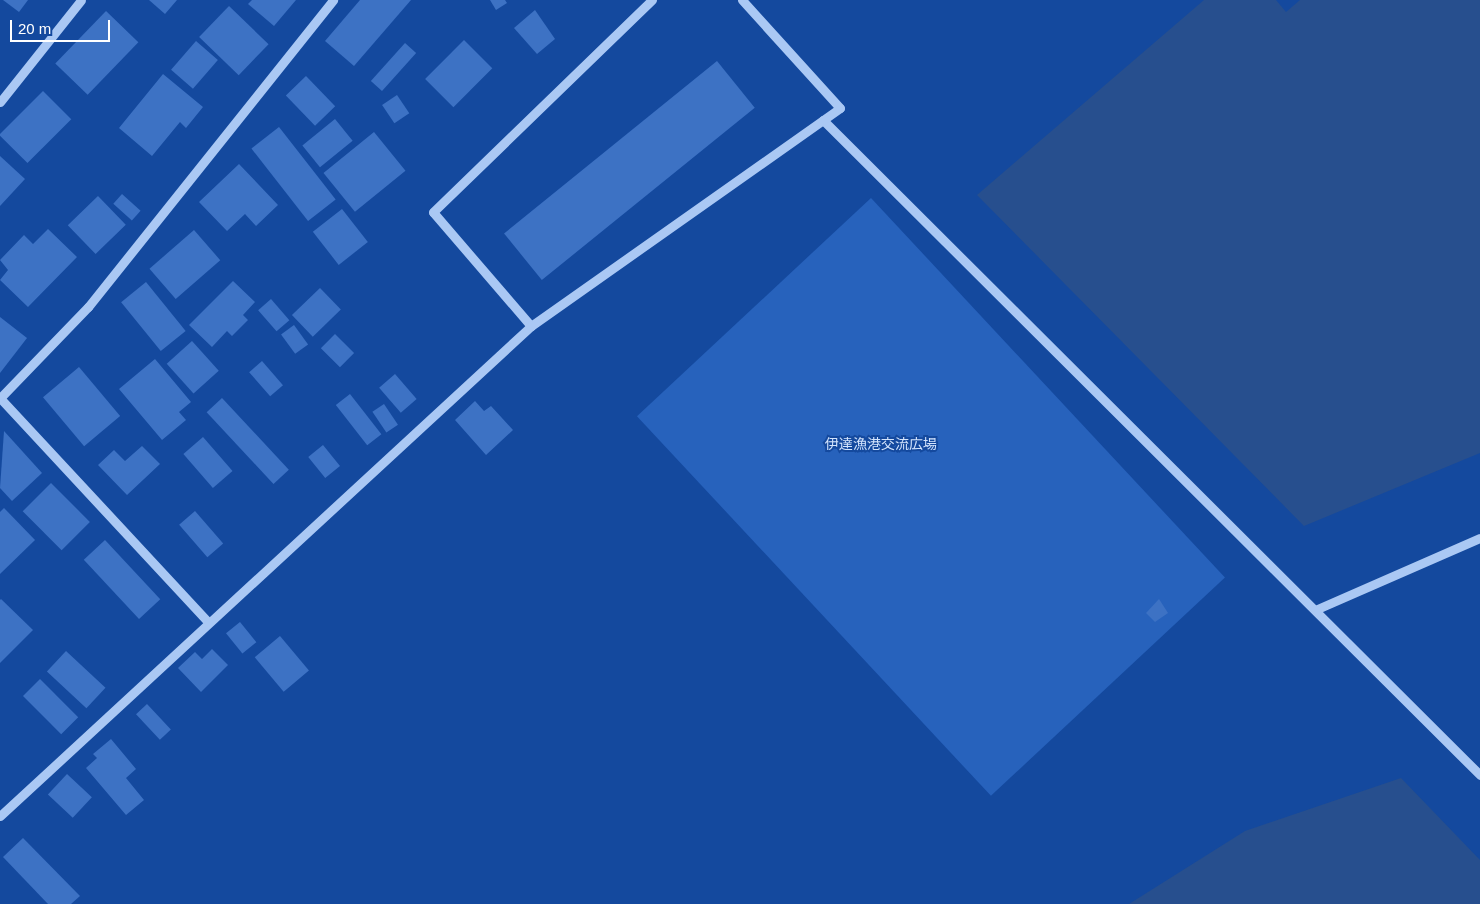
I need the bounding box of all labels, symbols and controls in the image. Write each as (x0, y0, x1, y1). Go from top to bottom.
scale bar (12, 10, 112, 42)
text: 20 m (18, 20, 51, 37)
park label: 伊達漁港交流広場 (825, 436, 937, 452)

